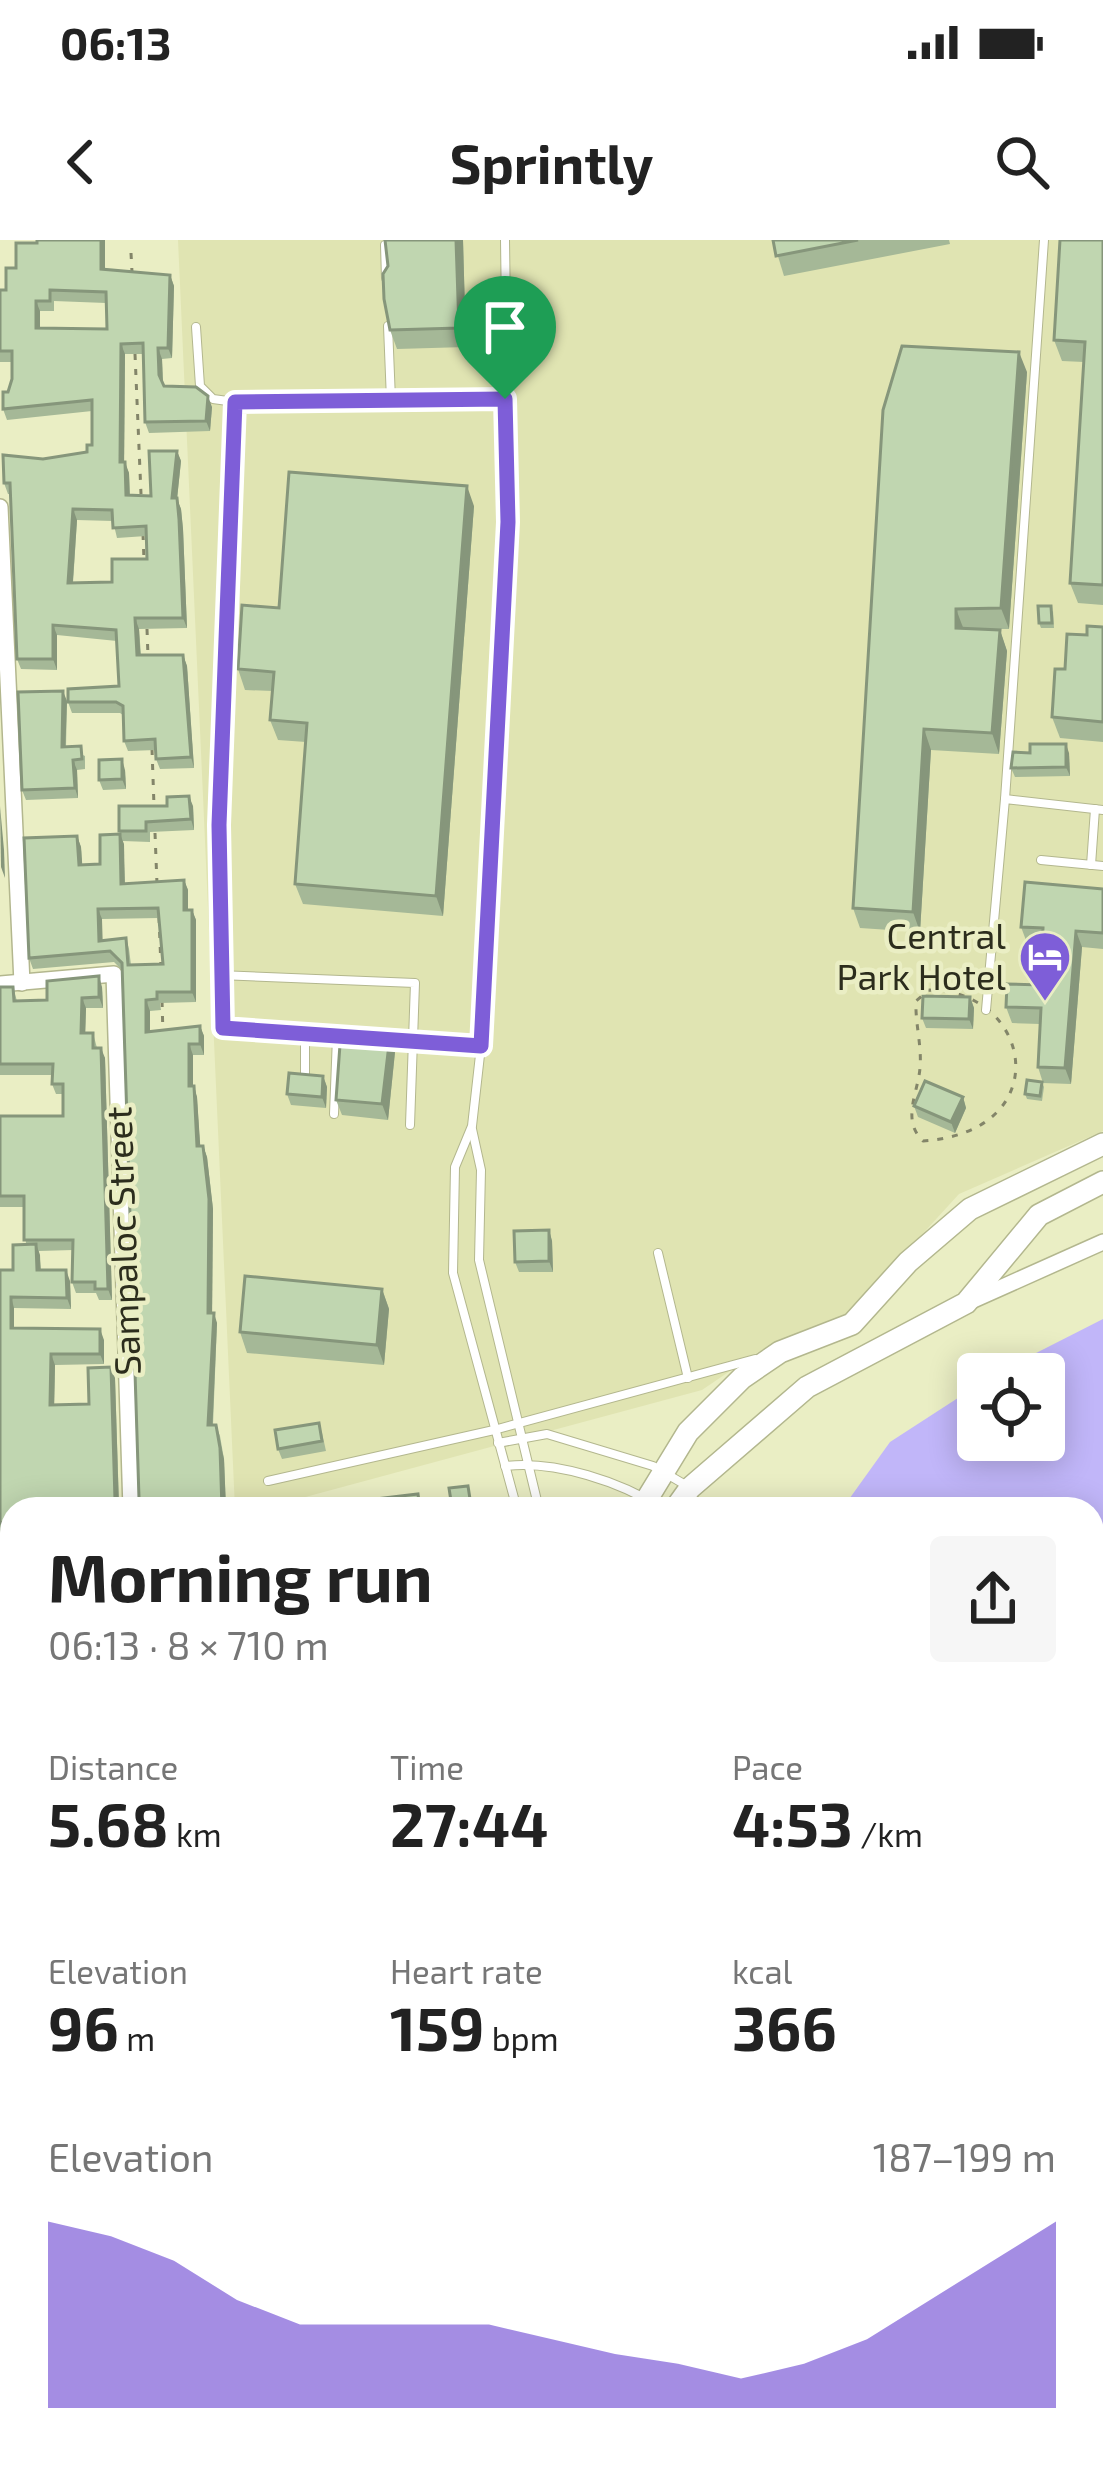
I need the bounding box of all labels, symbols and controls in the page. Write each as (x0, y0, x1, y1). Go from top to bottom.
text: 06:13 (60, 15, 171, 69)
icon: back (48, 129, 114, 195)
icon: search (989, 129, 1055, 195)
text: Sprintly (450, 130, 653, 195)
pin (454, 276, 556, 399)
icon: arrive (472, 294, 538, 360)
place label: Central Park Hotel (837, 913, 1006, 997)
hotel icon: Central Park Hotel (1017, 929, 1073, 1003)
street label: Sampaloc Street (95, 1106, 148, 1376)
map controls (957, 1353, 1065, 1461)
button: locate (957, 1353, 1065, 1461)
text: Morning run (48, 1536, 433, 1615)
button: share (930, 1536, 1056, 1662)
text: 06:13 · 8 × 710 m (48, 1621, 329, 1668)
text: Distance (48, 1747, 178, 1787)
text: Time (390, 1747, 464, 1787)
text: Pace (732, 1747, 803, 1787)
text: 5.68 (48, 1787, 169, 1859)
text: 27:44 (390, 1787, 548, 1859)
text: 4:53 (732, 1787, 853, 1859)
text: km (169, 1814, 222, 1854)
text: /km (853, 1814, 923, 1854)
text: Elevation (48, 1951, 188, 1991)
text: Heart rate (390, 1951, 543, 1991)
text: kcal (732, 1951, 792, 1991)
text: 96 (48, 1991, 119, 2063)
text: 159 (390, 1991, 484, 2063)
text: 366 (732, 1991, 837, 2063)
text: m (119, 2018, 155, 2058)
text: bpm (484, 2018, 559, 2058)
text: Elevation (48, 2133, 213, 2180)
text: 187–199 m (873, 2133, 1056, 2180)

